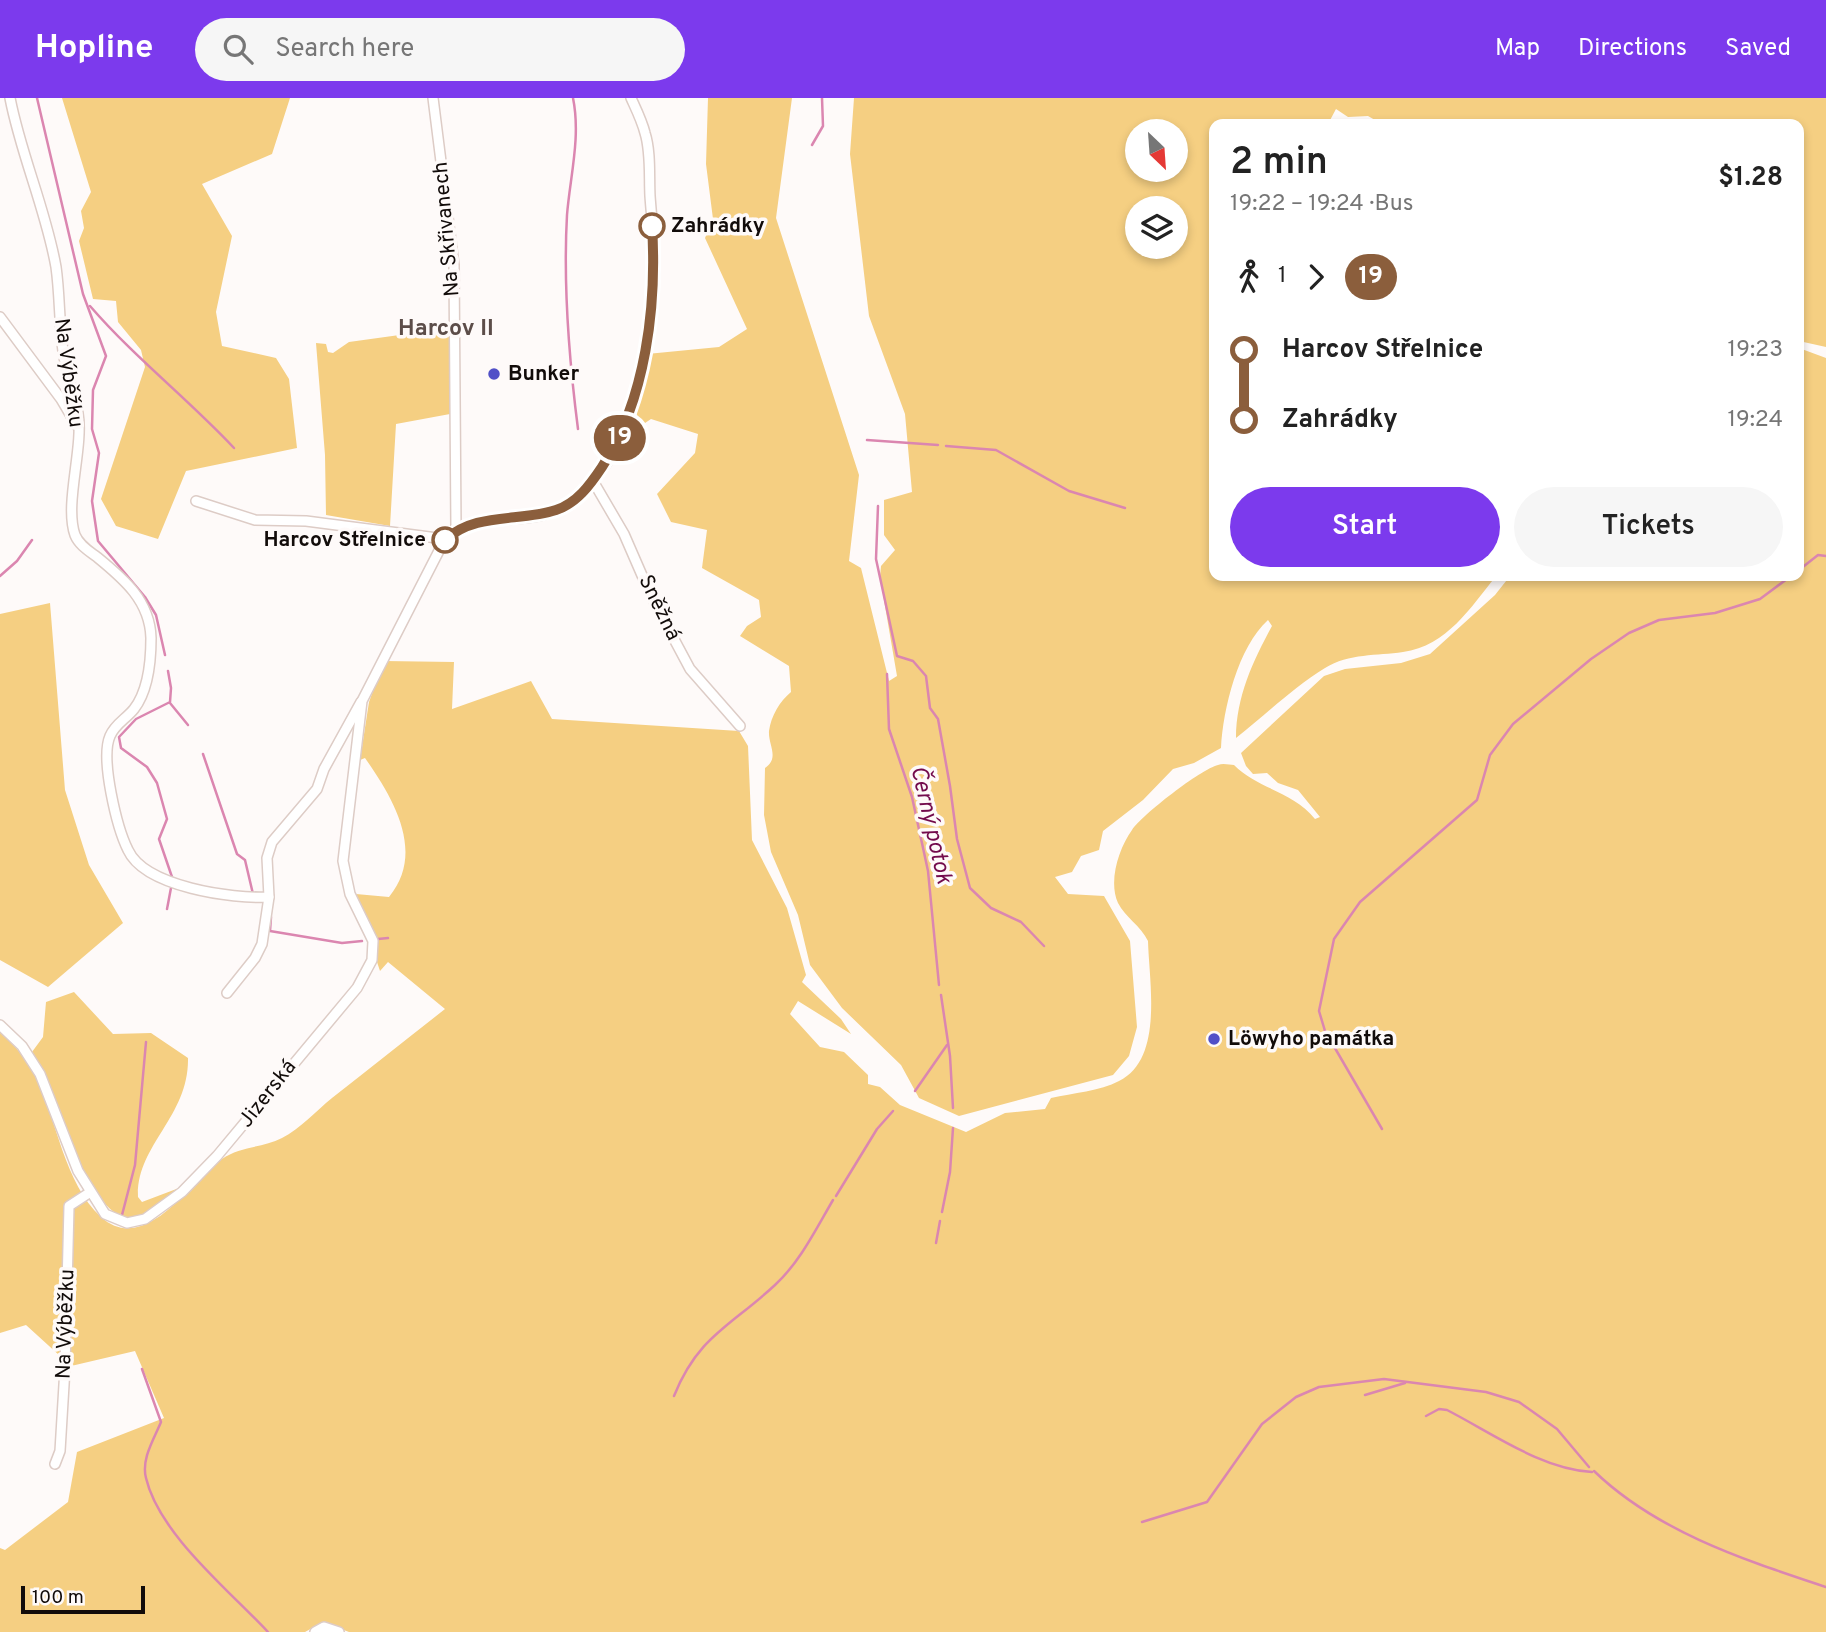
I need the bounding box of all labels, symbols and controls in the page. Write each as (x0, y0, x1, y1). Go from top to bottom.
search box (195, 18, 685, 81)
text: Hopline (35, 28, 153, 70)
icon: search (219, 30, 257, 68)
text: Search here (275, 33, 414, 66)
text: Map (1495, 34, 1540, 64)
text: Directions (1578, 34, 1687, 64)
text: Saved (1725, 34, 1791, 64)
north arrow (1125, 119, 1188, 182)
map controls (1125, 119, 1188, 259)
text: 2 min (1230, 139, 1328, 188)
street label: Na Skřivanech (428, 160, 466, 298)
text: $1.28 (1718, 162, 1783, 195)
text: 19:22 – 19:24 · Bus (1230, 190, 1413, 219)
button: layers (1125, 196, 1188, 259)
marker: Zahrádky (639, 213, 665, 239)
place label: Zahrádky (671, 213, 765, 240)
icon: walk (1230, 258, 1268, 296)
icon: forward (1297, 258, 1335, 296)
text: 1 (1278, 262, 1287, 291)
text: 19 (1359, 262, 1383, 292)
district label: Harcov II (398, 315, 494, 344)
street label: Na Výběžku (47, 317, 89, 429)
text: Harcov Střelnice (1282, 334, 1483, 367)
text: 19:23 (1728, 336, 1783, 365)
place label: Bunker (508, 361, 579, 388)
marker: Bunker (486, 366, 502, 382)
text: Zahrádky (1282, 404, 1398, 437)
text: 19:24 (1727, 406, 1783, 435)
line badge: 19 (588, 415, 652, 461)
text: 19 (608, 423, 632, 453)
button: Start (1230, 487, 1500, 567)
button: Tickets (1514, 487, 1783, 567)
place label: Harcov Střelnice (263, 527, 426, 554)
marker: Harcov Střelnice (432, 527, 458, 553)
street label: Sněžná (632, 571, 686, 645)
water label: Černý potok (902, 763, 960, 887)
place label: Löwyho památka (1228, 1026, 1394, 1053)
marker: Löwyho památka (1206, 1031, 1222, 1047)
street label: Jizerská (233, 1055, 303, 1133)
street label: Na Výběžku (51, 1269, 81, 1379)
scale bar (21, 1583, 145, 1615)
text: 100 m (32, 1586, 84, 1610)

